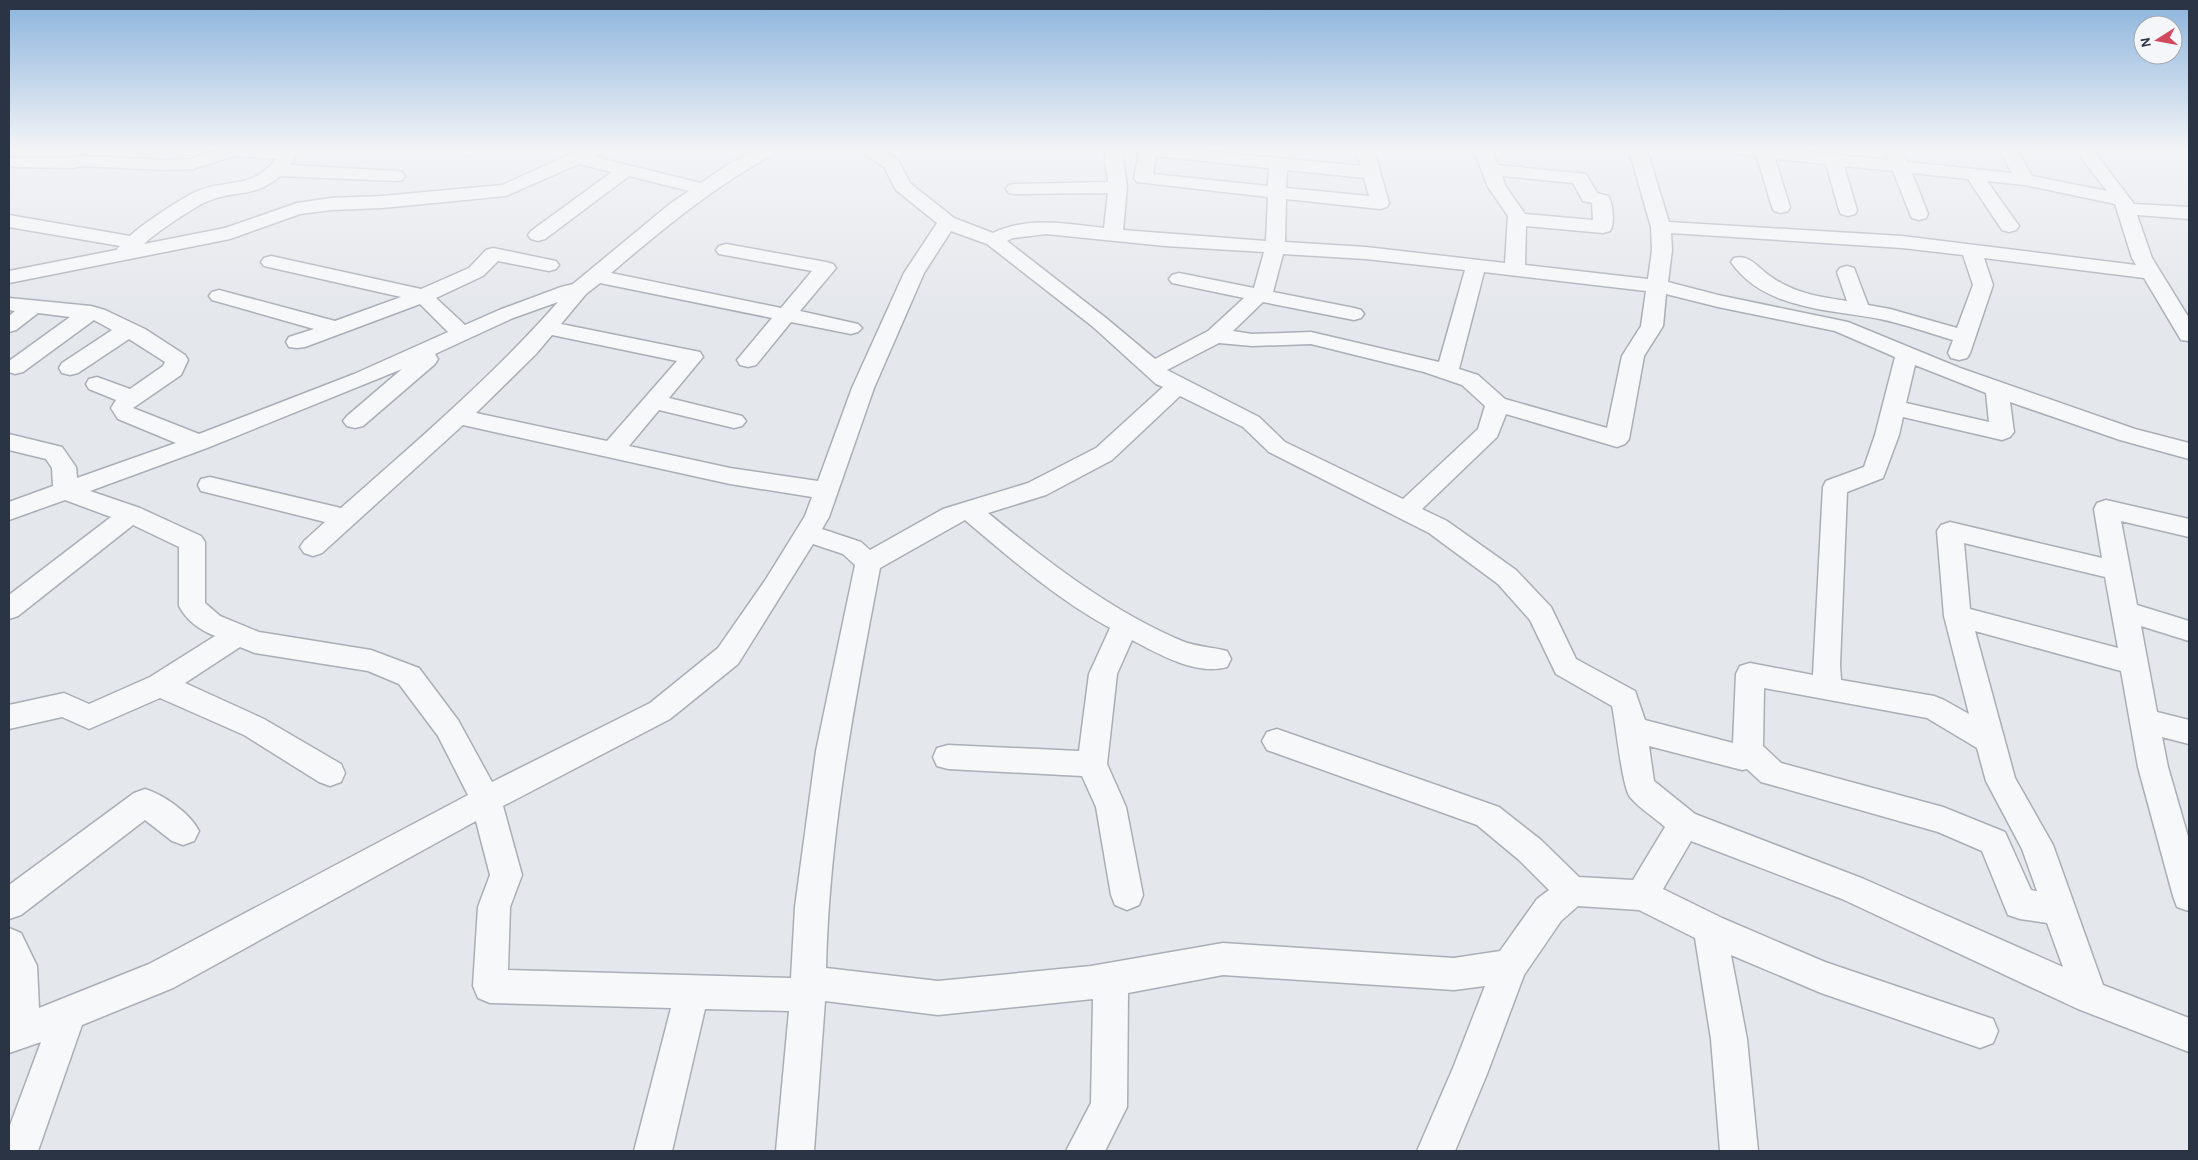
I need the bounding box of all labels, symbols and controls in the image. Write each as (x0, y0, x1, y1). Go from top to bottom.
north arrow (2133, 15, 2183, 65)
text: N (2138, 36, 2154, 48)

